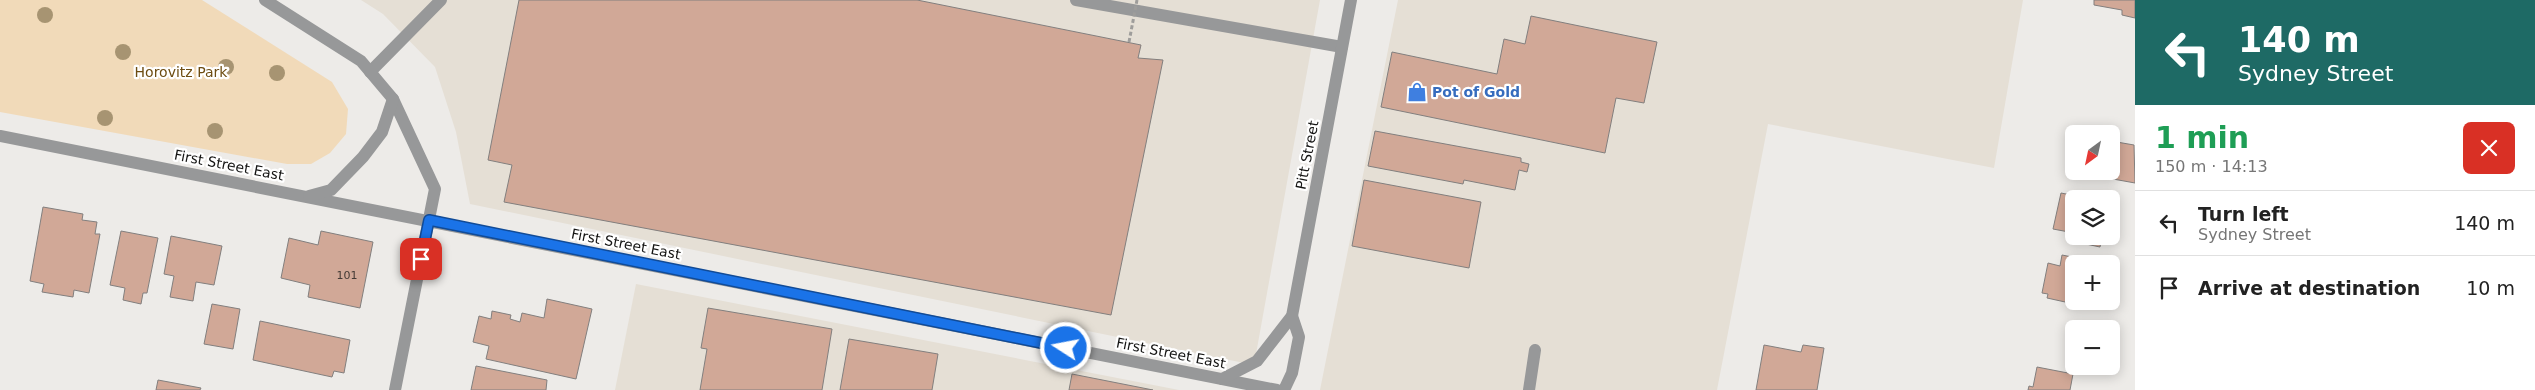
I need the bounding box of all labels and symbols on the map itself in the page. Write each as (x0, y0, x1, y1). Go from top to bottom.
park label: Horovitz Park (135, 64, 228, 80)
shop icon: Pot of Gold (1406, 81, 1428, 103)
place label: Pot of Gold (1432, 84, 1520, 100)
street label: Pitt Street (1292, 119, 1322, 191)
north arrow (2065, 125, 2120, 180)
street label: First Street East (173, 147, 286, 184)
street label: First Street East (570, 226, 683, 263)
pin (400, 238, 442, 280)
house number: 101 (337, 269, 358, 282)
position arrow (1039, 321, 1091, 373)
street label: First Street East (1115, 335, 1228, 372)

